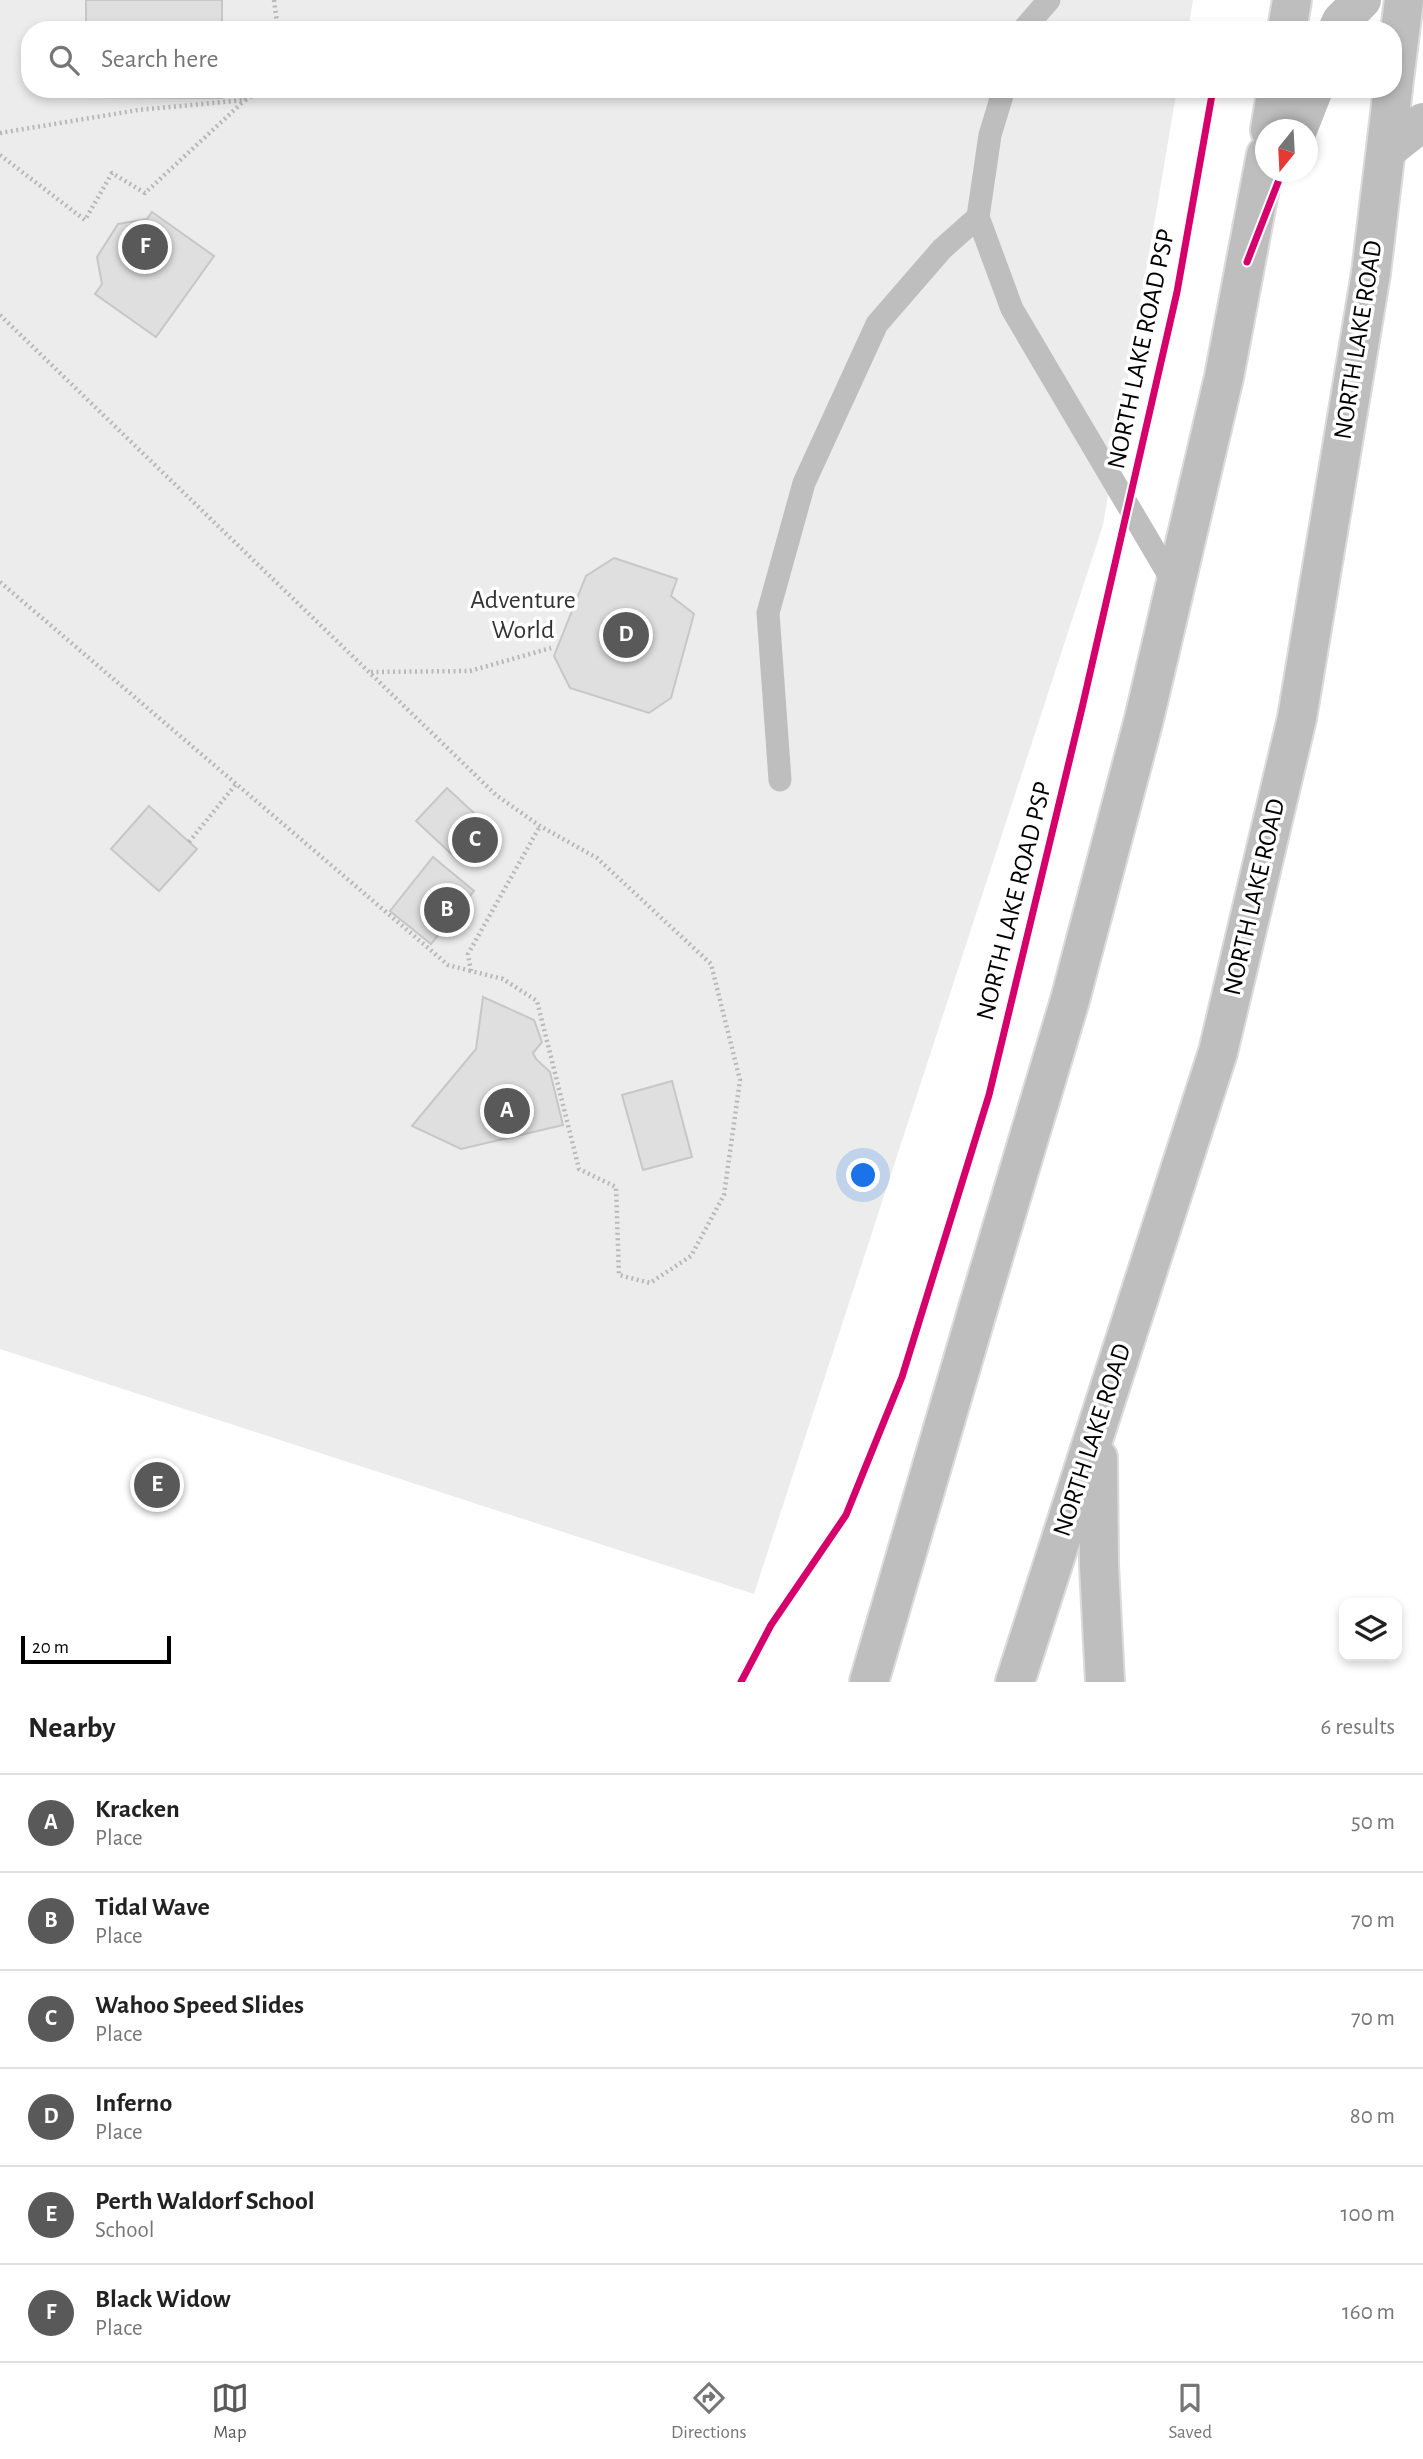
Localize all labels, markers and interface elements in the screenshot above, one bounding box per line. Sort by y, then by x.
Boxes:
search box [21,21,1402,98]
icon: search [45,41,83,79]
text: Search here [101,46,219,72]
north arrow [1255,119,1318,182]
pin: F [122,221,168,273]
street label: NORTH LAKE ROAD PSP [1103,227,1179,471]
street label: NORTH LAKE ROAD [1329,239,1387,441]
park label: Adventure World [470,587,576,643]
pin: D [603,609,649,661]
street label: NORTH LAKE ROAD PSP [972,779,1056,1023]
street label: NORTH LAKE ROAD [1219,796,1289,998]
pin: C [452,814,498,866]
pin: B [424,884,470,936]
pin: A [484,1085,530,1137]
your location [846,1158,880,1192]
street label: NORTH LAKE ROAD [1049,1340,1135,1540]
pin: E [134,1459,180,1511]
map controls [1339,1598,1402,1661]
button: layers [1339,1598,1402,1661]
scale bar [21,1633,172,1665]
text: 20 m [32,1638,69,1657]
text: Nearby [28,1713,116,1743]
text: 6 results [1321,1716,1395,1739]
text: Kracken [95,1796,180,1822]
text: A [44,1811,58,1834]
text: 50 m [1351,1811,1395,1834]
text: Place [95,1827,143,1850]
text: Tidal Wave [95,1894,210,1920]
text: B [44,1909,58,1932]
text: 70 m [1351,1909,1395,1932]
text: Place [95,1925,143,1948]
text: Wahoo Speed Slides [95,1992,304,2018]
text: C [45,2007,57,2030]
text: 70 m [1351,2007,1395,2030]
text: Place [95,2023,143,2046]
text: Inferno [95,2090,172,2116]
text: D [43,2105,59,2128]
text: 80 m [1350,2105,1395,2128]
text: Place [95,2121,143,2144]
text: Perth Waldorf School [95,2188,315,2214]
text: E [45,2203,57,2226]
text: 100 m [1341,2203,1395,2226]
text: School [95,2219,154,2242]
text: Black Widow [95,2286,231,2312]
text: F [46,2301,56,2324]
text: 160 m [1342,2301,1395,2324]
text: Place [95,2317,143,2340]
tab: Map [211,2379,249,2444]
tab: Directions [671,2379,747,2444]
tab: Saved [1169,2379,1212,2444]

